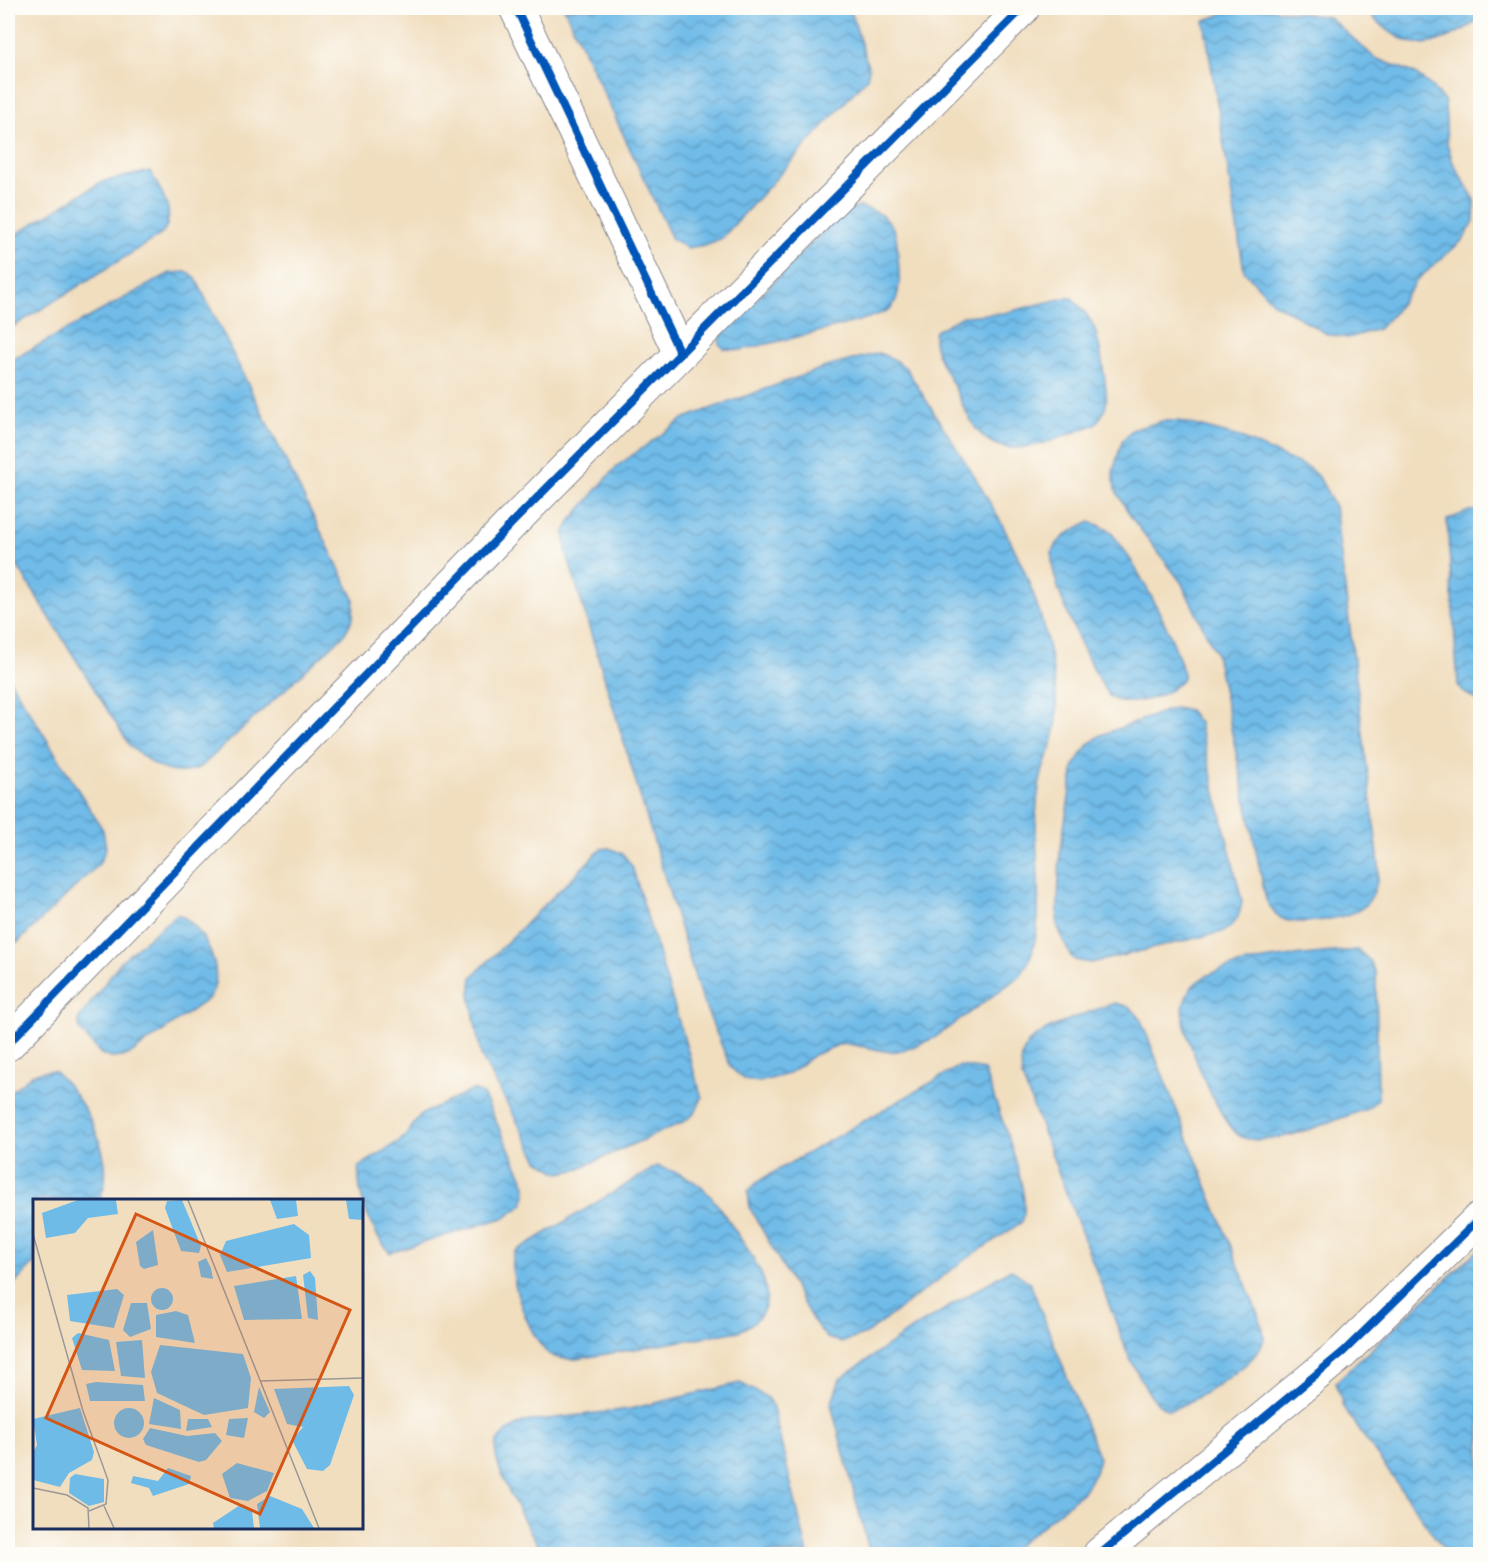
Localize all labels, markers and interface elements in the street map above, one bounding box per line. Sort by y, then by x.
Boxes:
inset map [33,1199,363,1529]

